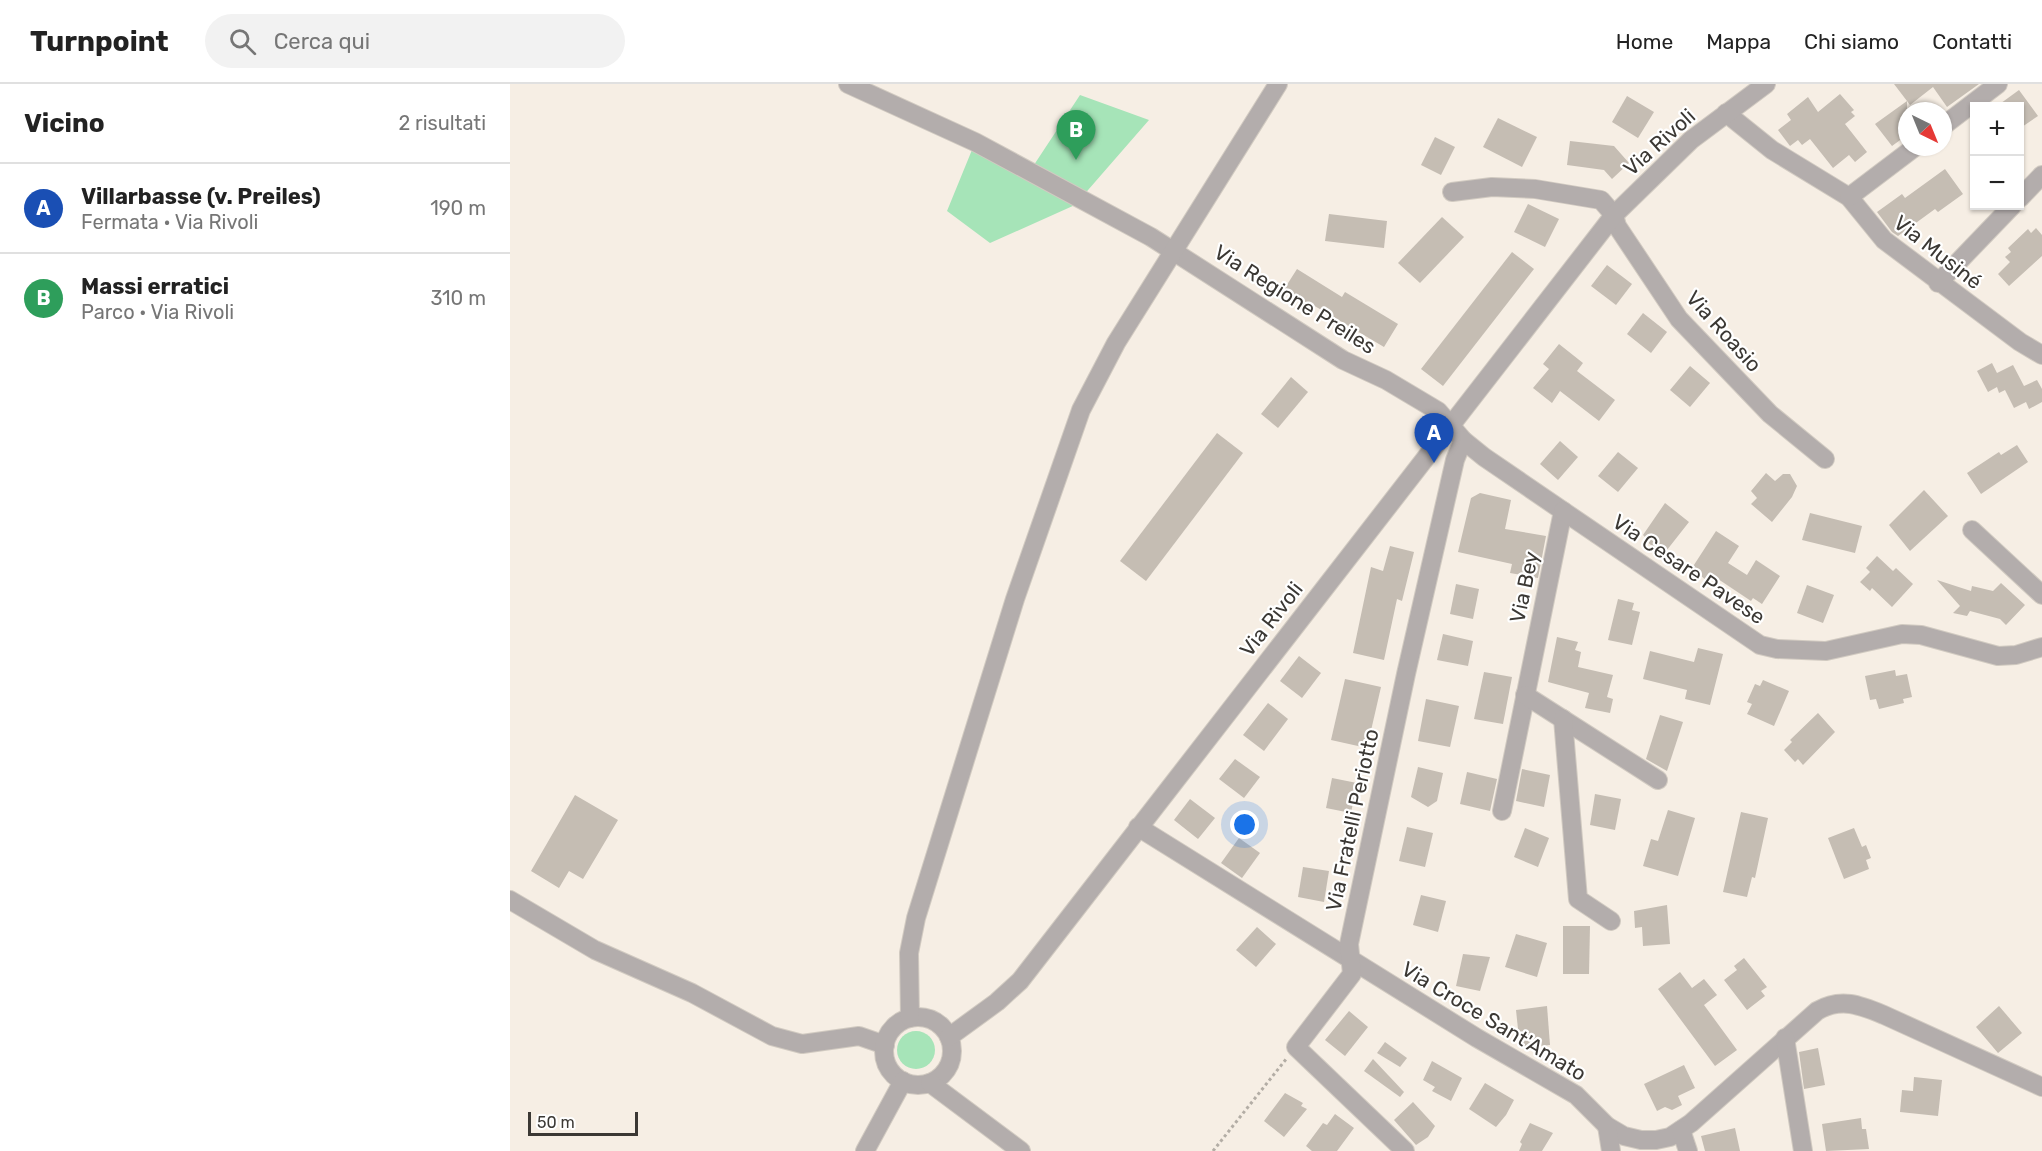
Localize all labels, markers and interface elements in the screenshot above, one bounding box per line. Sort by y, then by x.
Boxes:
search box [205,14,625,68]
text: Turnpoint [30,25,169,58]
icon: search [226,25,259,58]
text: Cerca qui [274,28,370,55]
text: Home [1616,29,1673,54]
text: Mappa [1706,29,1771,54]
text: Chi siamo [1804,29,1899,54]
text: Contatti [1932,29,2012,54]
north arrow [1898,102,1952,156]
map controls [1970,102,2024,210]
button: + [1970,102,2024,156]
street label: Via Rivoli [1618,103,1700,181]
text: Vicino [24,108,105,139]
pin: B [1056,110,1096,160]
text: 2 risultati [398,111,486,135]
button: − [1970,156,2024,210]
text: Villarbasse (v. Preiles) [81,183,321,210]
text: A [36,196,51,220]
text: 190 m [430,196,486,220]
text: Fermata · Via Rivoli [81,210,258,234]
street label: Via Musiné [1889,210,1987,294]
street label: Via Regione Preiles [1210,239,1380,359]
text: Massi erratici [81,273,229,300]
street label: Via Roasio [1681,285,1767,377]
text: B [36,286,51,310]
text: 310 m [430,286,486,310]
text: Parco · Via Rivoli [81,300,234,324]
pin: A [1414,414,1454,463]
street label: Via Cesare Pavese [1608,509,1770,629]
street label: Via Bey [1504,549,1544,625]
street label: Via Rivoli [1234,577,1308,661]
street label: Via Fratelli Periotto [1320,727,1384,913]
your location [1230,810,1259,839]
street label: Via Croce Sant'Amato [1397,956,1591,1086]
scale bar [528,1109,638,1136]
text: 50 m [537,1113,575,1132]

